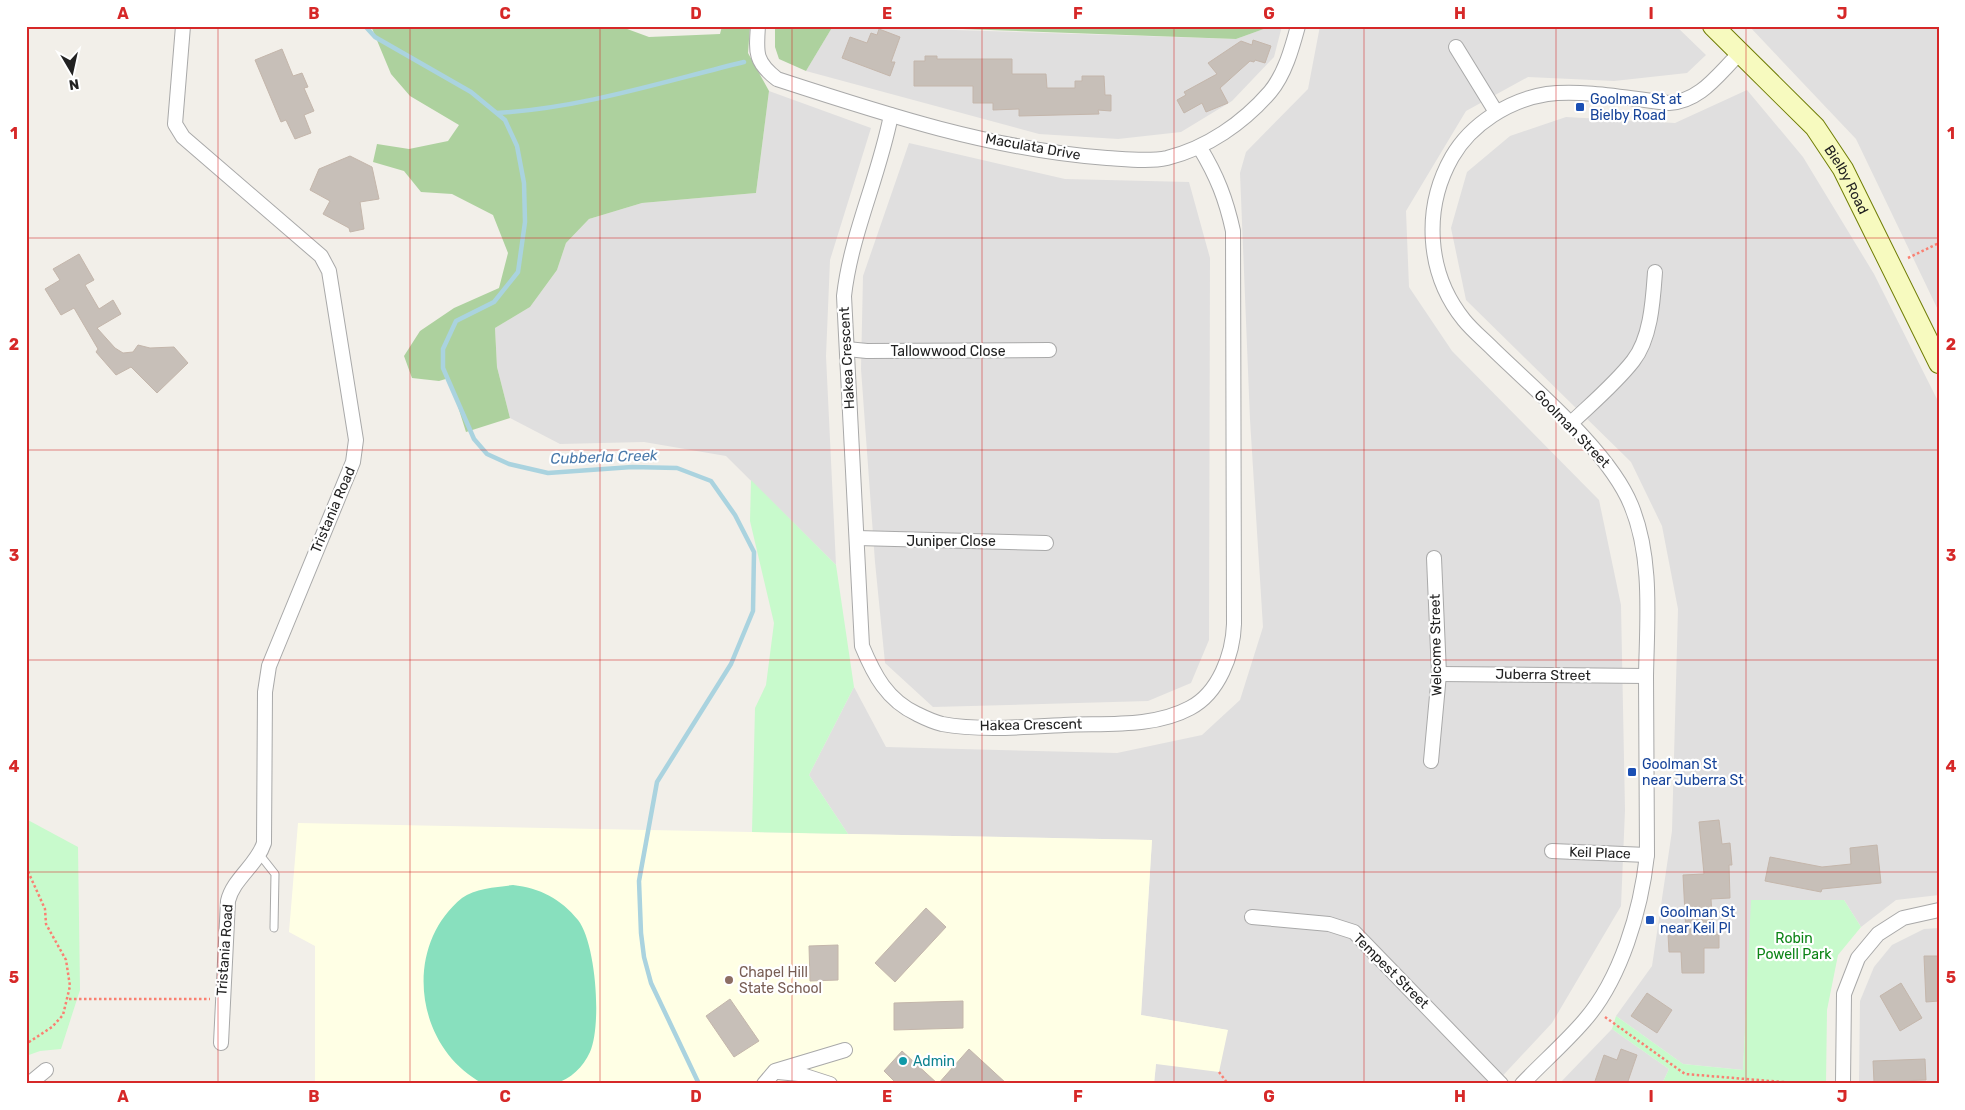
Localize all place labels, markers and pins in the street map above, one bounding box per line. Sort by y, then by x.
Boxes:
place label: Goolman St at Bielby Road [1590,91,1682,124]
marker: Goolman St at Bielby Road [1574,101,1586,113]
place label: Goolman St near Juberra St [1642,756,1744,789]
marker: Goolman St near Juberra St [1626,766,1638,778]
place label: Goolman St near Keil Pl [1660,904,1736,937]
marker: Goolman St near Keil Pl [1644,914,1656,926]
place label: Chapel Hill State School [739,964,822,997]
marker: Chapel Hill State School [723,974,735,986]
place label: Admin [913,1053,955,1070]
marker: Admin [897,1055,909,1067]

